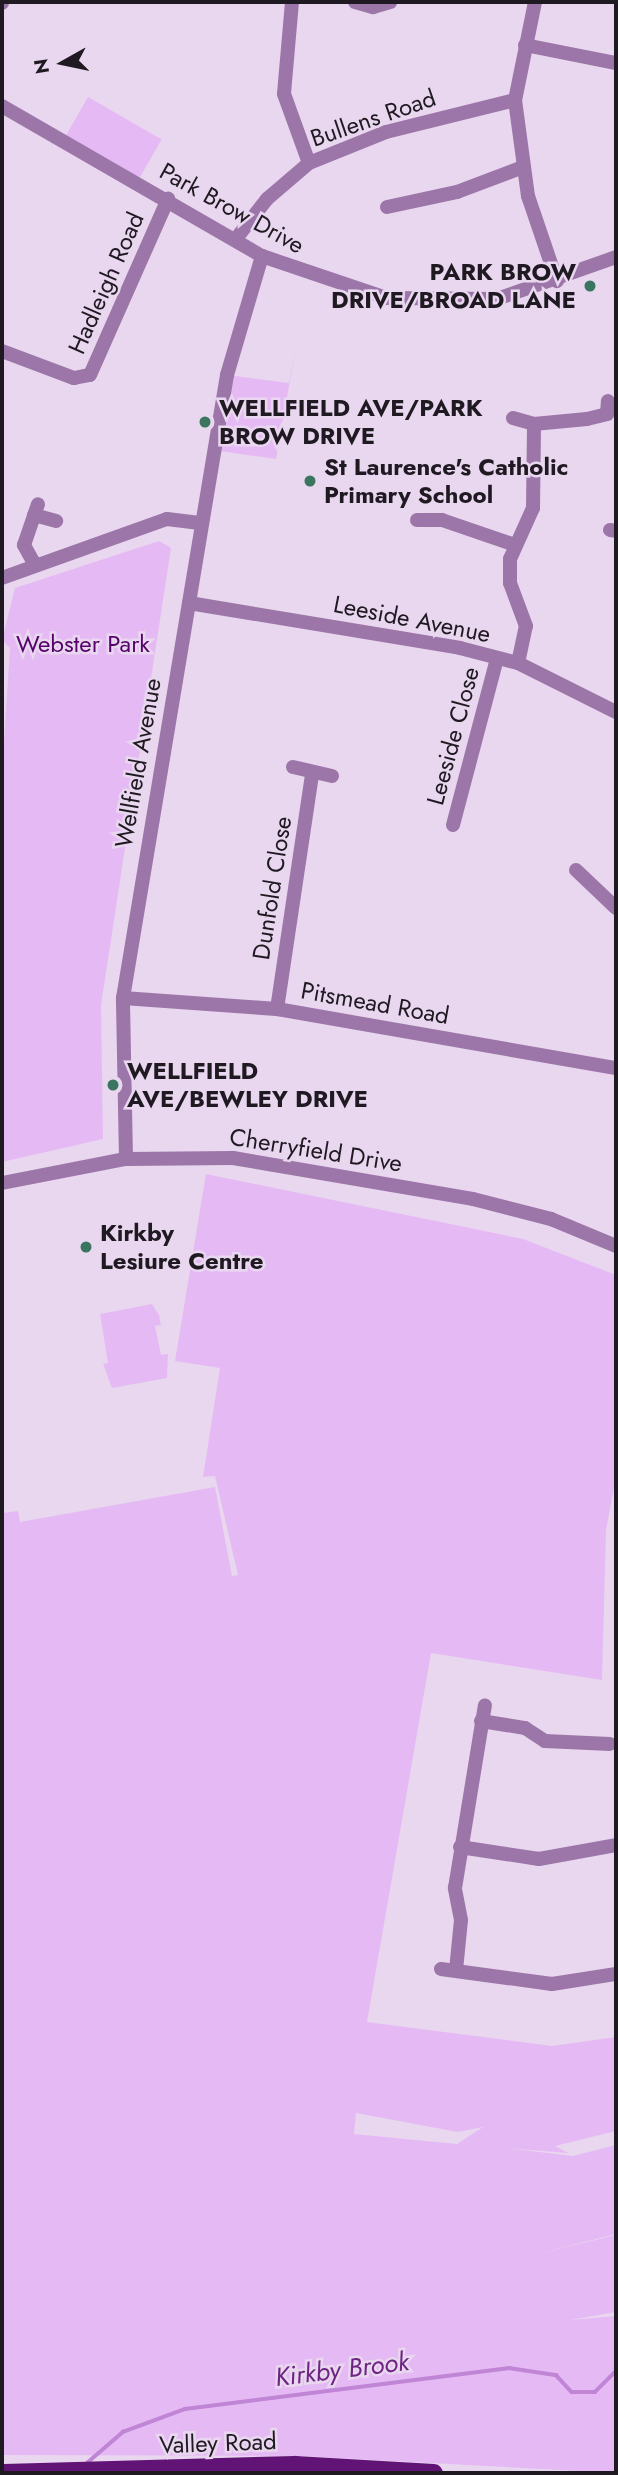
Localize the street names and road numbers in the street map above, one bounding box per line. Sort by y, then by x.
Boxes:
street label: Bullens Road [307,83,439,153]
street label: Park Brow Drive [155,156,309,260]
street label: Hadleigh Road [62,208,150,358]
street label: Leeside Avenue [331,590,493,648]
street label: Leeside Close [421,664,485,808]
street label: Wellfield Avenue [109,676,167,850]
street label: Dunfold Close [246,814,298,962]
street label: Pitsmead Road [299,976,451,1030]
street label: Cherryfield Drive [228,1122,404,1178]
street label: Valley Road [159,2427,277,2459]

